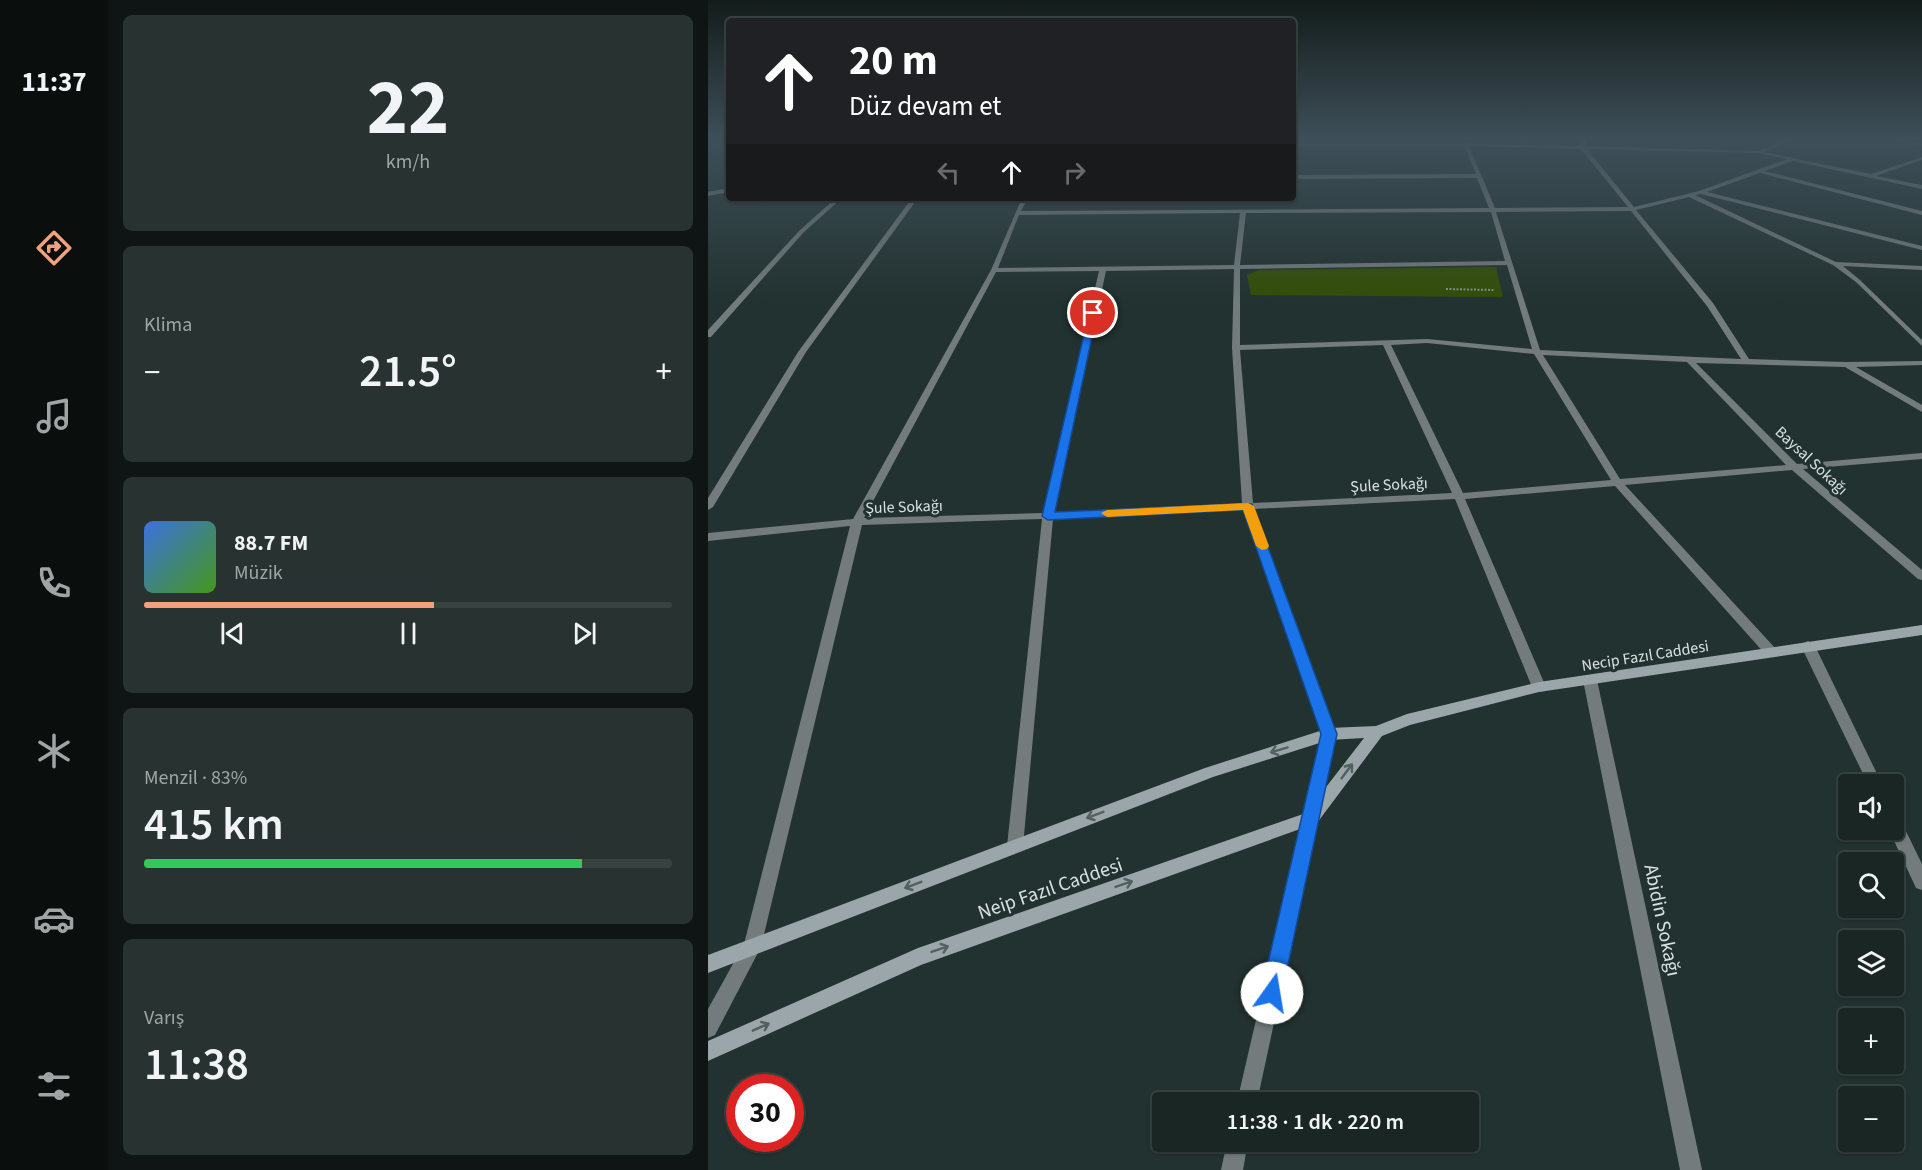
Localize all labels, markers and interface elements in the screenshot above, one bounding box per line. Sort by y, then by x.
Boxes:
text: 20 m [849,31,938,91]
icon: ahead [750,42,828,120]
text: 22 [367,53,449,164]
text: 11:37 [21,63,87,102]
text: Düz devam et [849,87,1001,126]
text: km/h [386,148,430,176]
icon: left [932,156,965,189]
icon: ahead [995,156,1028,189]
icon: right [1058,156,1091,189]
icon: directions [33,227,75,269]
pin [1067,287,1118,338]
icon: arrive [1076,296,1109,329]
text: Klima [144,311,192,339]
text: 21.5° [359,340,457,404]
text: − [144,349,160,396]
text: + [656,349,672,396]
icon: music [33,395,75,437]
street label: Baysal Sokağı [1770,421,1852,500]
street label: Şule Sokağı [1350,472,1428,498]
street label: Şule Sokağı [865,495,943,519]
text: 88.7 FM [234,527,308,559]
text: Müzik [234,559,283,587]
icon: phone [33,562,75,604]
icon: previous [216,617,249,650]
icon: pause [392,617,425,650]
icon: next [568,617,601,650]
street label: Necip Fazıl Caddesi [1580,635,1710,677]
icon: climate [33,730,75,772]
one-way arrow [1270,745,1289,756]
text: Menzil · 83% [144,764,247,792]
one-way arrow [1341,764,1353,780]
map controls [1838,774,1904,1152]
button: sound [1838,774,1904,840]
text: 415 km [144,793,284,857]
one-way arrow [1086,811,1105,822]
street label: Neip Fazıl Caddesi [974,851,1127,927]
button: search [1838,852,1904,918]
street label: Abidin Sokağı [1636,861,1688,979]
one-way arrow [1114,878,1133,889]
one-way arrow [904,880,923,891]
icon: car [33,898,75,940]
button: layers [1838,930,1904,996]
one-way arrow [930,942,949,953]
position arrow [1240,961,1304,1025]
text: Varış [144,1004,184,1032]
button: + [1838,1008,1904,1074]
one-way arrow [752,1021,770,1032]
text: 11:38 [144,1033,249,1097]
icon: filters [33,1065,75,1107]
speed limit sign: 30 [726,1074,804,1152]
button: − [1838,1086,1904,1152]
text: 11:38 · 1 dk · 220 m [1227,1106,1404,1138]

